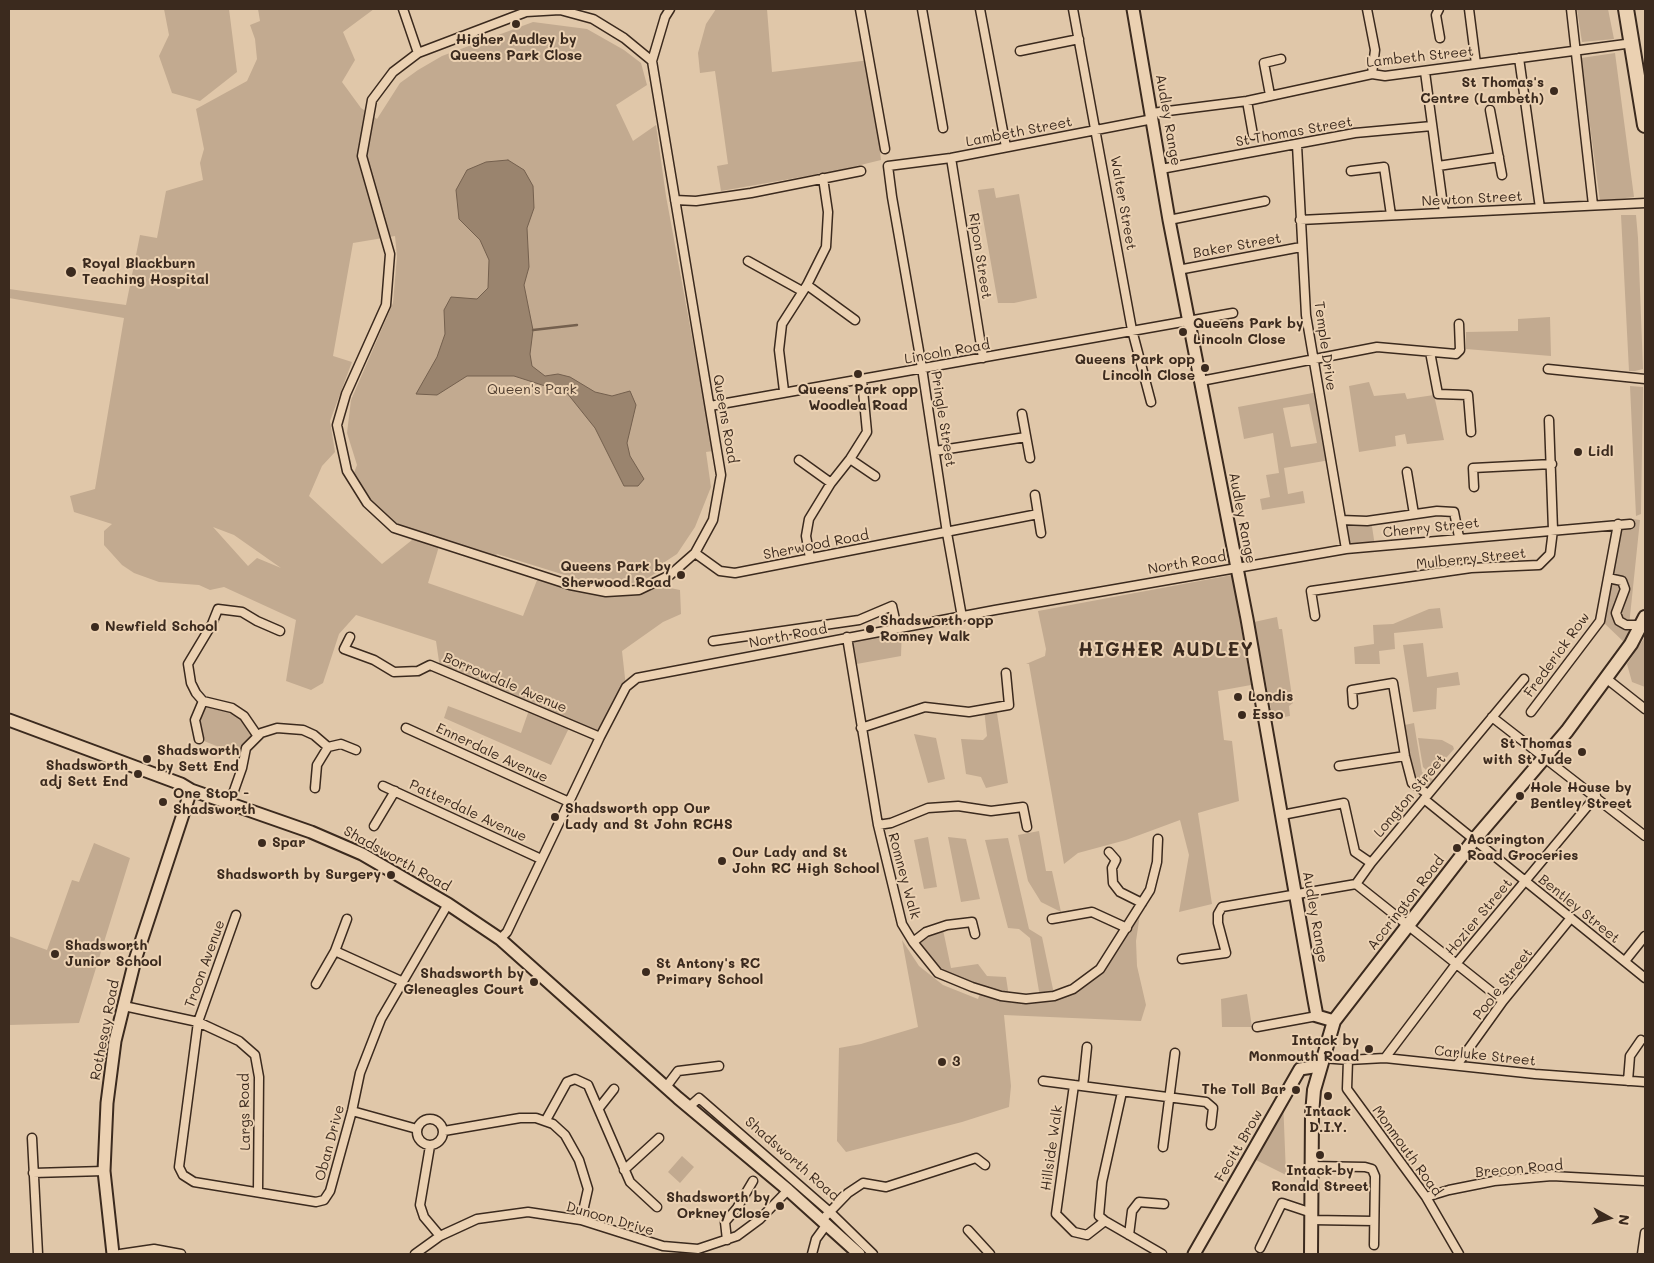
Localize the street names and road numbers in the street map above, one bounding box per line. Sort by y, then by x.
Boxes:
street label: Lambeth Street [1365,43,1475,71]
street label: Audley Range [1152,73,1184,167]
street label: Lambeth Street [964,113,1074,151]
street label: St Thomas Street [1234,113,1354,151]
street label: Walter Street [1106,155,1140,251]
street label: Newton Street [1421,188,1523,210]
street label: Ripon Street [965,212,995,300]
street label: Baker Street [1191,230,1283,262]
street label: Temple Drive [1310,300,1340,392]
street label: Lincoln Road [903,336,991,368]
street label: Pringle Street [927,370,959,468]
street label: Queens Road [709,373,741,465]
street label: Audley Range [1225,471,1259,565]
street label: Cherry Street [1382,515,1480,541]
street label: Sherwood Road [762,527,870,563]
street label: Mulberry Street [1415,545,1527,573]
street label: North Road [1147,548,1227,578]
street label: Frederick Row [1521,609,1593,701]
street label: North Road [748,620,828,652]
street label: Borrowdale Avenue [441,649,569,717]
street label: Ennerdale Avenue [433,720,551,786]
street label: Longton Street [1371,751,1449,841]
street label: Patterdale Avenue [406,776,530,846]
street label: Shadsworth Road [341,823,453,895]
street label: Romney Walk [884,831,924,921]
street label: Accrington Road [1364,853,1448,953]
street label: Audley Range [1299,870,1331,964]
street label: Bentley Street [1535,871,1623,947]
street label: Hozier Street [1442,875,1516,959]
street label: Troon Avenue [181,918,229,1010]
street label: Poole Street [1470,945,1536,1023]
street label: Rothesay Road [87,978,123,1082]
street label: Carluke Street [1433,1042,1537,1070]
street label: Largs Road [236,1073,254,1151]
street label: Monmouth Road [1369,1102,1445,1200]
street label: Oban Drive [312,1103,348,1183]
street label: Hillside Walk [1038,1104,1066,1192]
street label: Fecitt Brow [1212,1107,1266,1185]
street label: Shadsworth Road [741,1113,843,1205]
street label: Brecon Road [1474,1157,1564,1181]
street label: Dunoon Drive [564,1198,656,1240]

